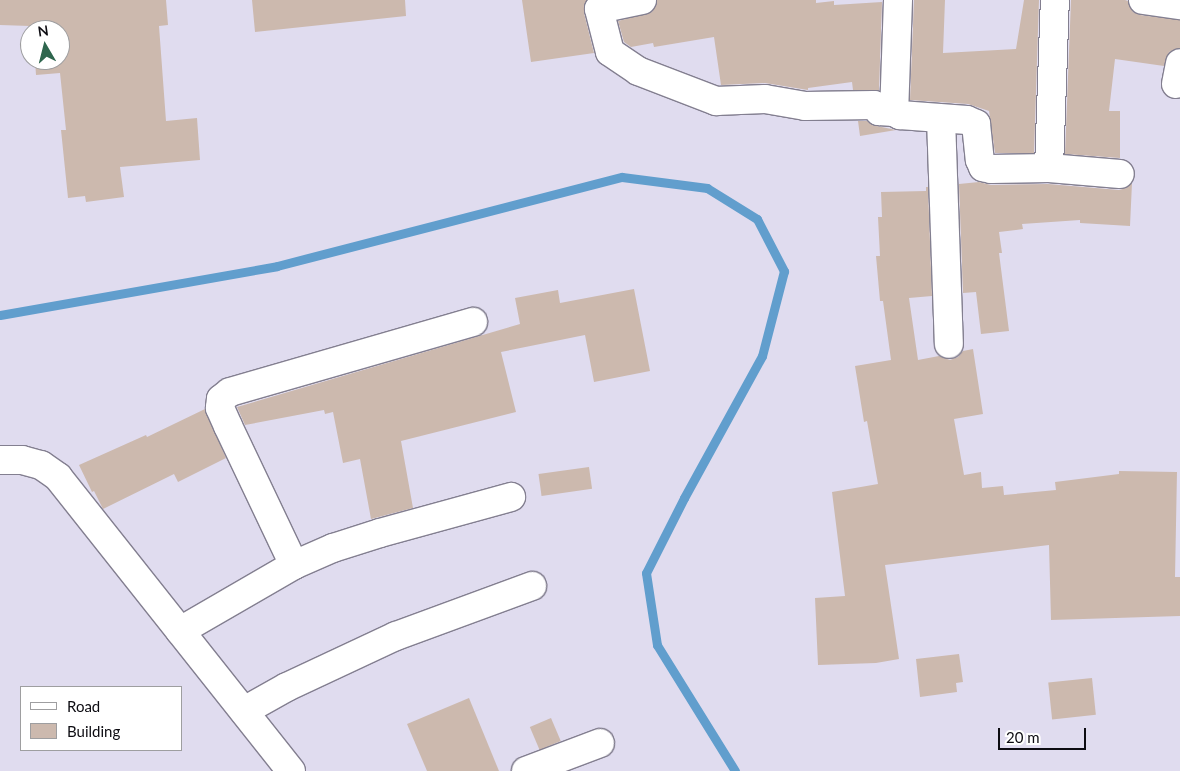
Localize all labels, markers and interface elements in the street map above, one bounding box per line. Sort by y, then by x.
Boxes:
north arrow [20,20,70,70]
text: N [36,21,50,40]
legend [20,686,182,751]
text: Road [67,697,100,715]
scale bar [1000,718,1088,750]
text: Building [67,722,120,740]
text: 20 m [1006,728,1040,746]

